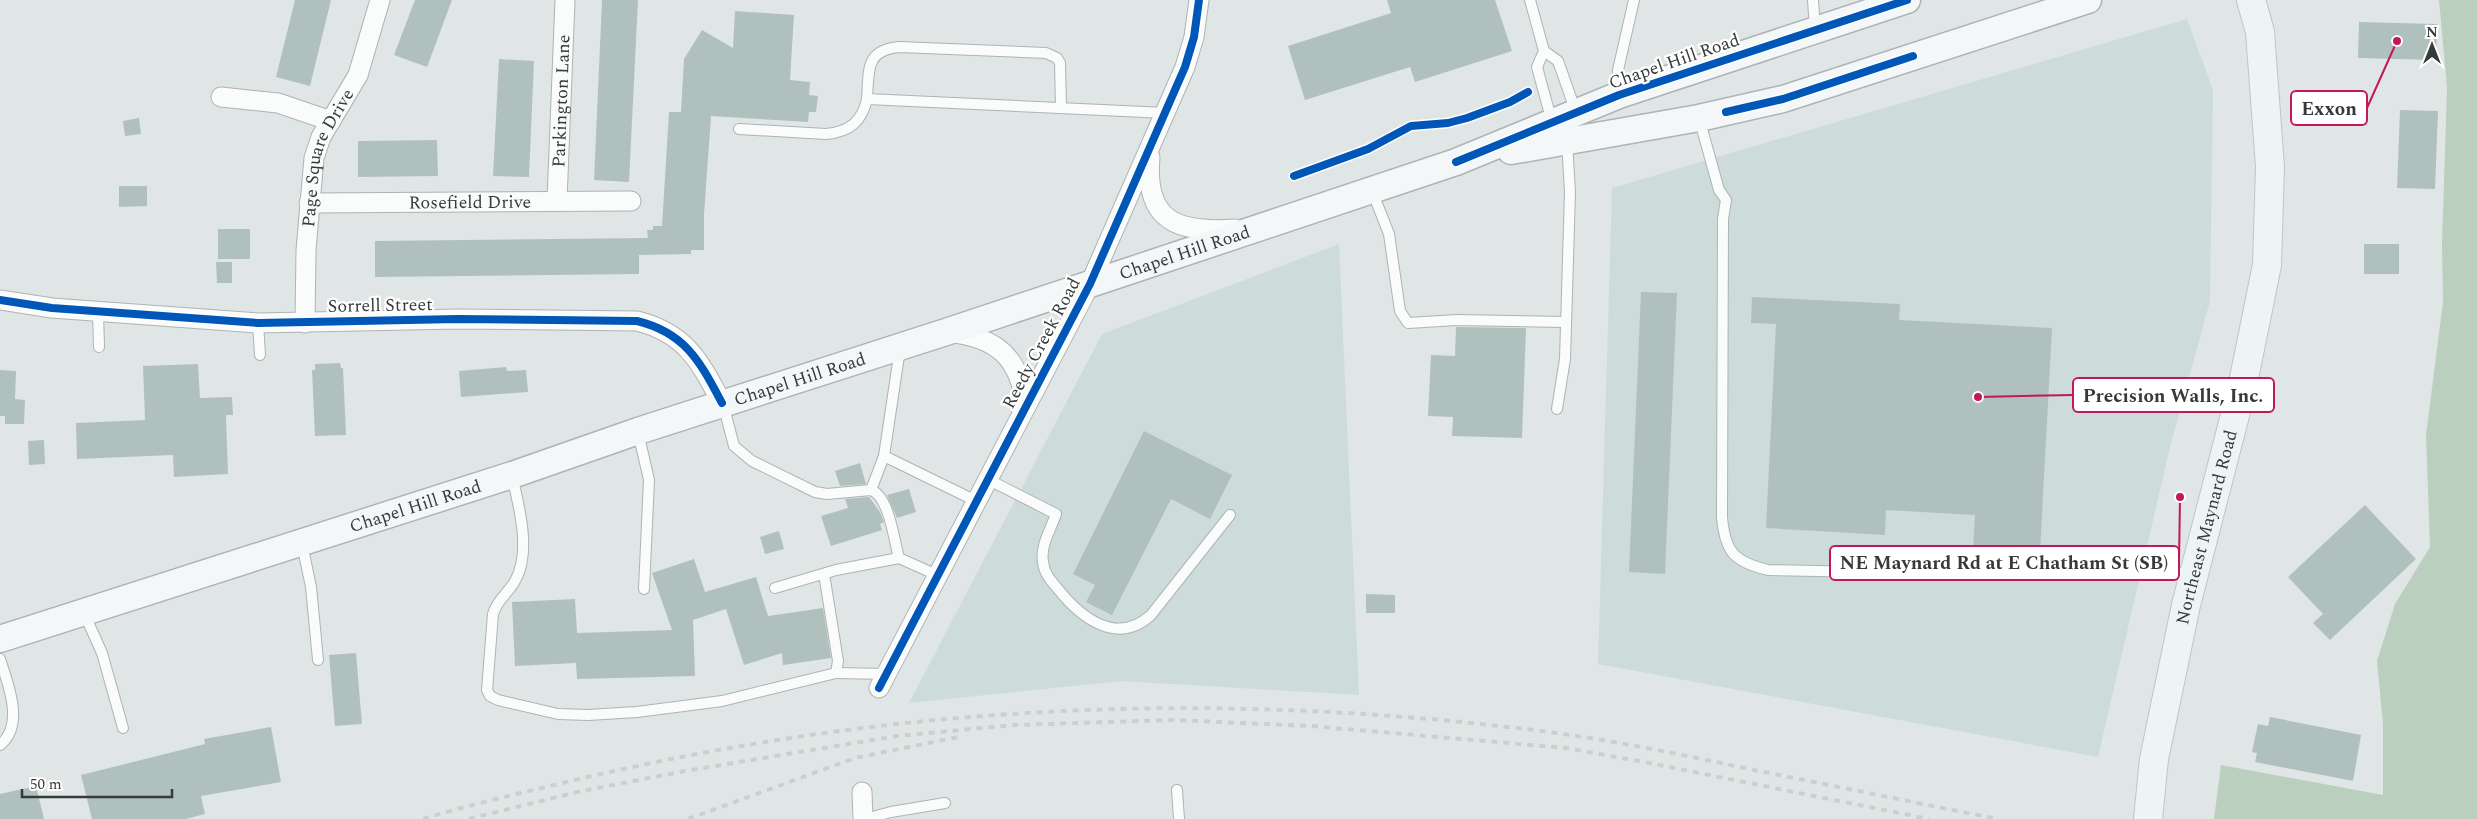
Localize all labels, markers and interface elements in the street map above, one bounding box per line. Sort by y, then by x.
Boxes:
north arrow [2407,20,2457,70]
text: N [2426,22,2438,43]
street label: Chapel Hill Road [1605,26,1743,97]
street label: Parkington Lane [545,34,578,168]
street label: Page Square Drive [295,83,361,228]
callout: Exxon [2291,91,2367,125]
text: Exxon [2301,95,2357,124]
street label: Rosefield Drive [409,189,531,216]
street label: Chapel Hill Road [1115,219,1254,287]
street label: Reedy Creek Road [995,273,1087,414]
street label: Sorrell Street [327,291,433,320]
street label: Chapel Hill Road [731,346,869,413]
callout: Precision Walls, Inc. [2073,378,2274,412]
text: Precision Walls, Inc. [2083,382,2263,411]
street label: Northeast Maynard Road [2169,427,2245,627]
street label: Chapel Hill Road [346,473,485,540]
callout: NE Maynard Rd at E Chatham St (SB) [1830,546,2179,580]
text: NE Maynard Rd at E Chatham St (SB) [1840,549,2168,578]
scale bar [22,766,172,798]
text: 50 m [30,773,62,796]

